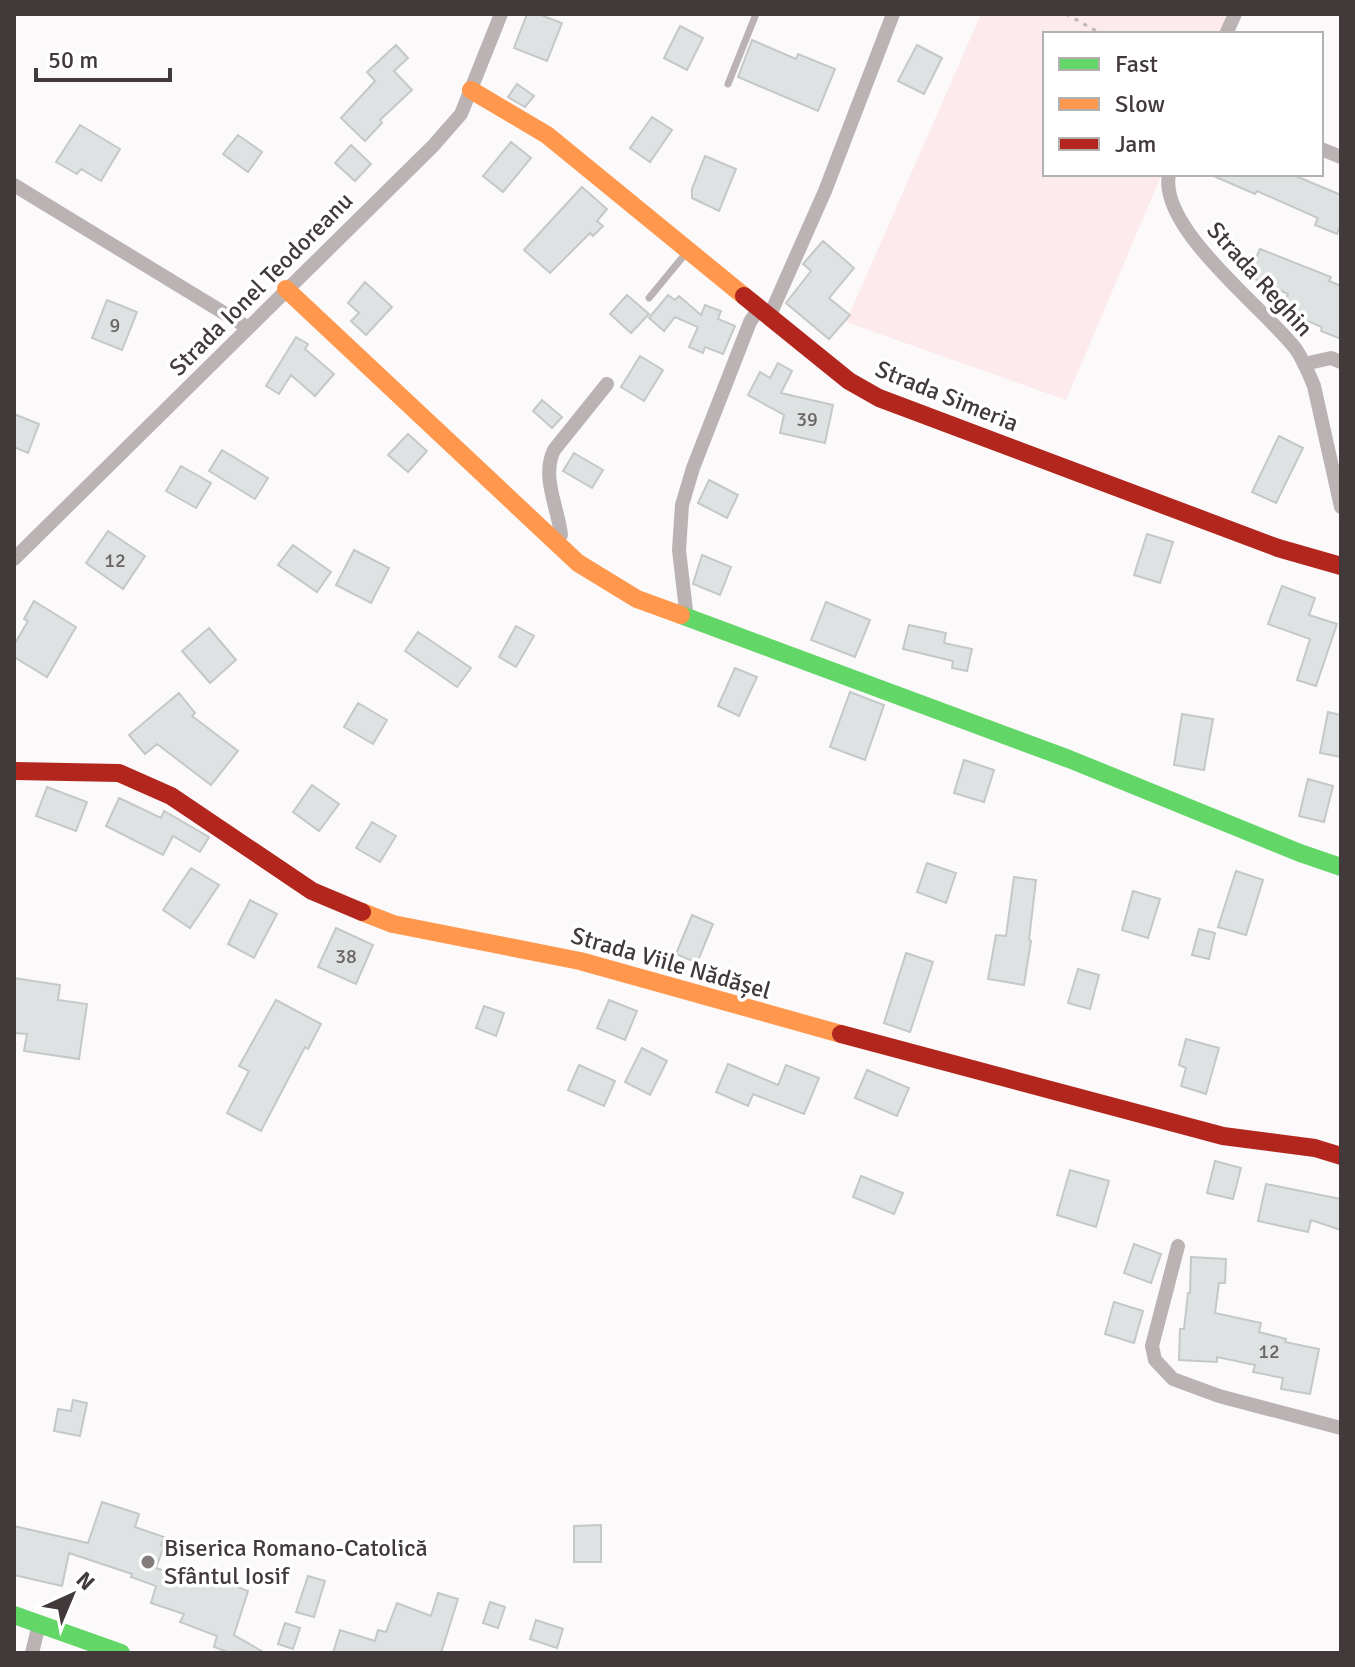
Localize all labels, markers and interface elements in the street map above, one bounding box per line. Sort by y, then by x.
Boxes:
scale bar [36,32,170,82]
legend [1043,32,1323,176]
text: 50 m [48,45,98,75]
text: Fast [1115,49,1158,79]
text: Slow [1115,89,1165,119]
text: Jam [1115,129,1156,159]
street label: Strada Ionel Teodoreanu [163,186,359,382]
street label: Strada Reghin [1201,215,1319,343]
house number: 9 [110,313,120,338]
street label: Strada Simeria [871,354,1023,438]
house number: 39 [796,407,818,432]
house number: 12 [104,548,126,573]
street label: Strada Viile Nădășel [568,920,774,1006]
house number: 38 [335,944,357,969]
house number: 12 [1258,1339,1280,1364]
place label: Biserica Romano-Catolică Sfântul Iosif [164,1533,428,1591]
marker: Biserica Romano-Catolică Sfântul Iosif [139,1553,157,1571]
north arrow [32,1555,112,1635]
text: N [71,1566,100,1596]

